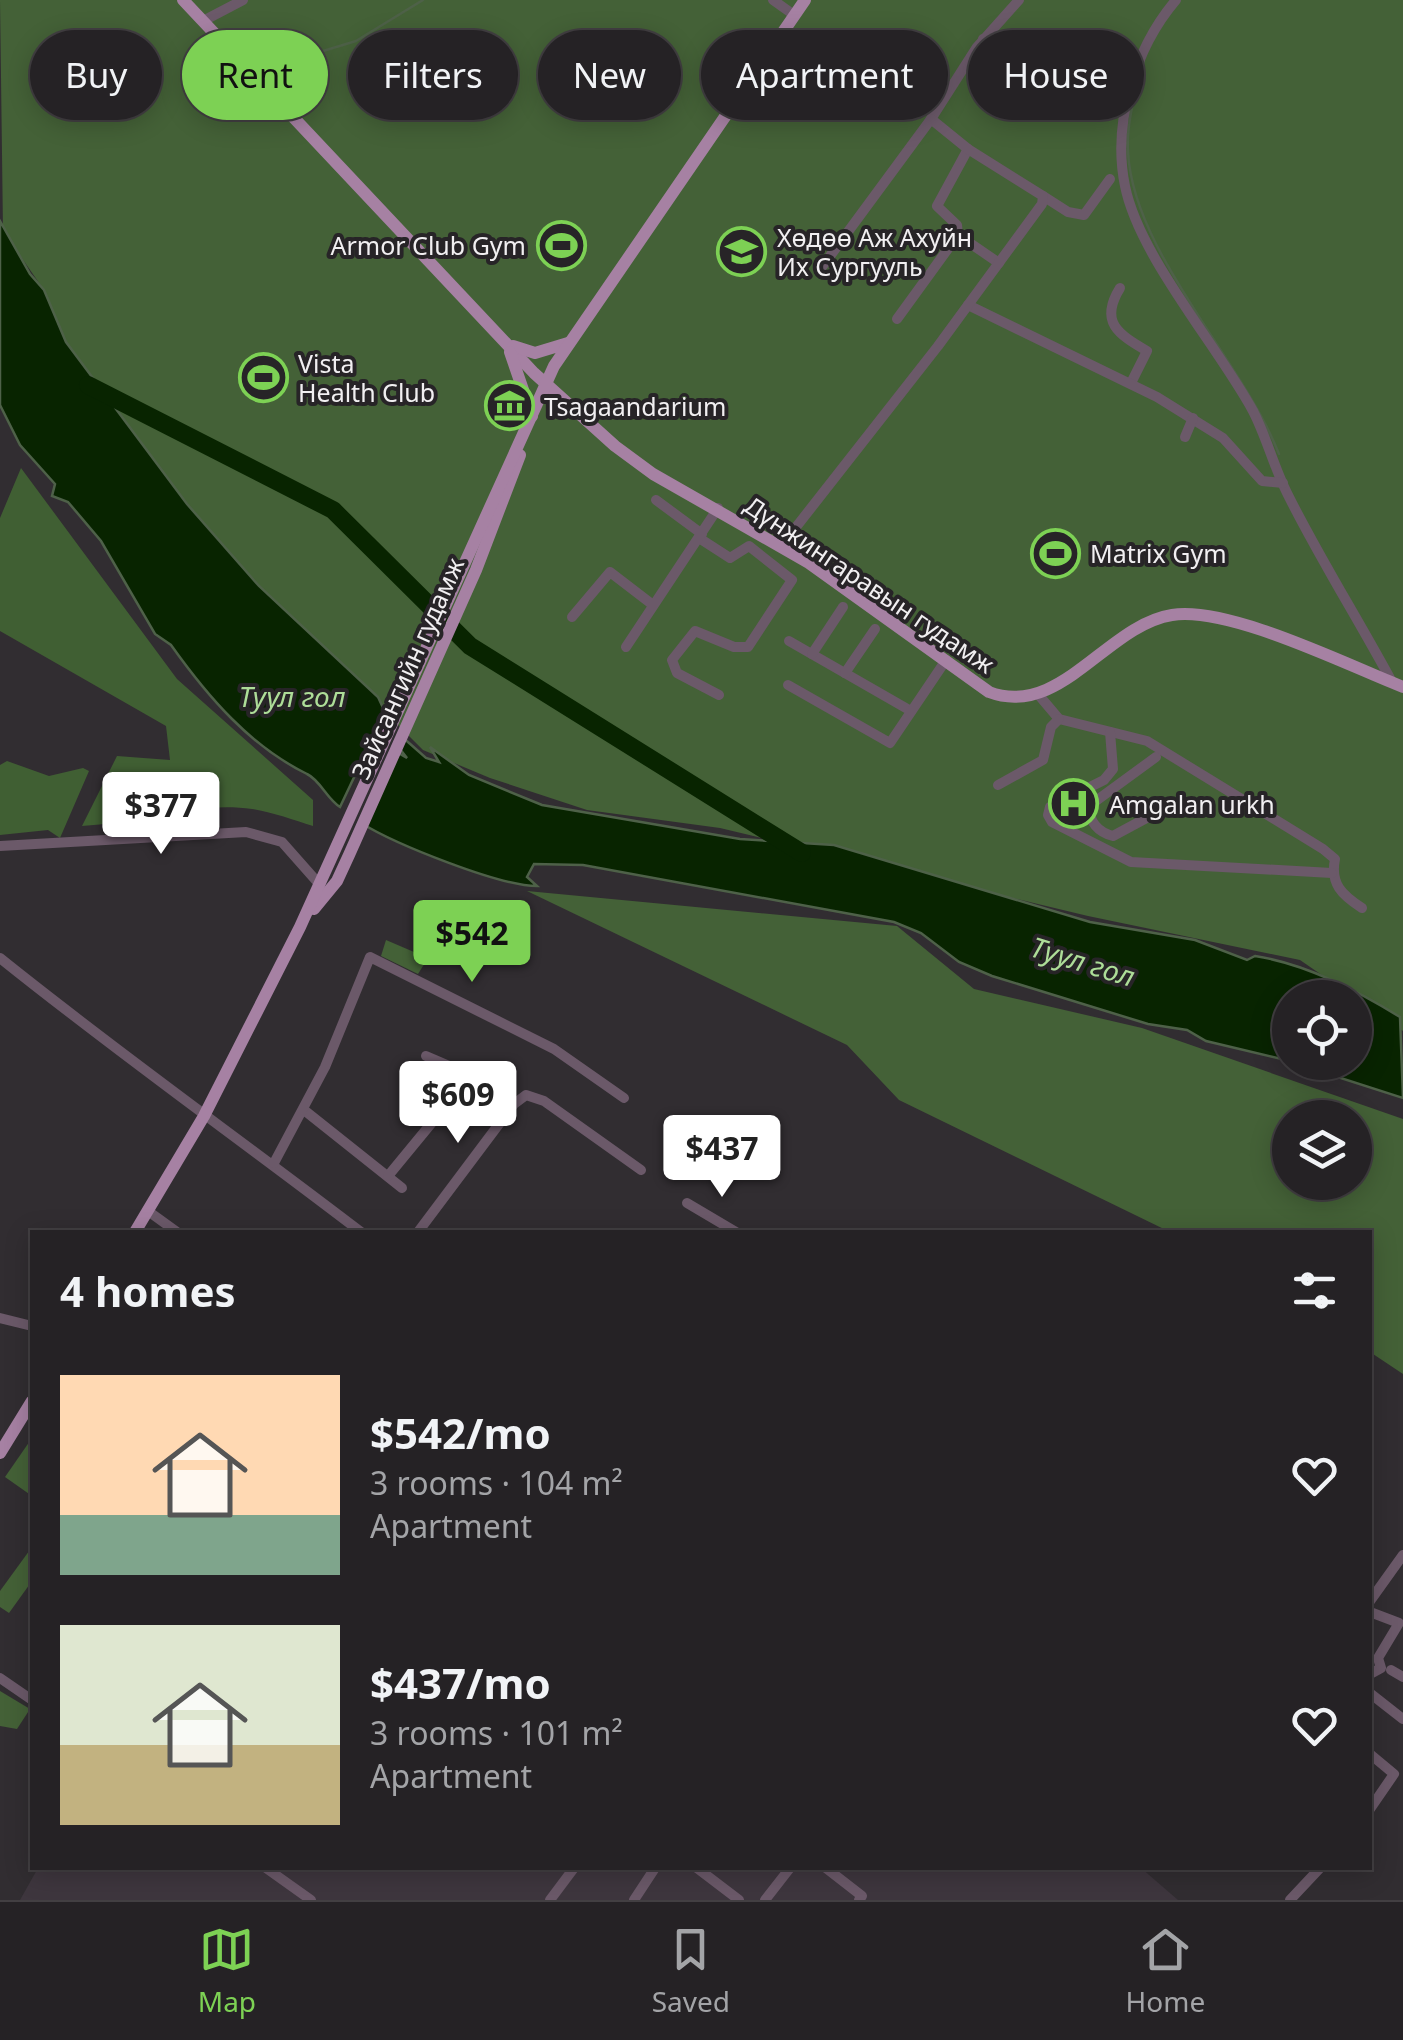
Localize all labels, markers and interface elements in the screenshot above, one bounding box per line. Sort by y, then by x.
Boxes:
chip: Buy [30,30,162,120]
chip: Rent [182,30,328,120]
chip: Filters [348,30,518,120]
chip: New [538,30,681,120]
chip: Apartment [701,30,948,120]
chip: House [968,30,1144,120]
sports icon: Armor Club Gym [535,219,587,271]
place label: Хөдөө Аж Ахуйн Их Сургууль [777,220,972,283]
school or university icon: Хөдөө Аж Ахуйн Их Сургууль [716,225,768,277]
place label: Armor Club Gym [330,228,526,262]
place label: Vista Health Club [298,346,435,409]
sports icon: Vista Health Club [237,351,289,403]
museum icon: Tsagaandarium [483,380,535,432]
place label: Tsagaandarium [544,389,726,423]
street label: Дүнжингаравын гудамж [738,488,1002,680]
sports icon: Matrix Gym [1029,527,1081,579]
place label: Matrix Gym [1090,536,1227,570]
street label: Зайсангийн гудамж [343,552,471,784]
water label: Туул гол [238,677,346,715]
pin: $377 [102,772,220,857]
hospital icon: Amgalan urkh [1048,778,1100,830]
text: $377 [124,783,198,826]
place label: Amgalan urkh [1109,787,1275,821]
pin: $542 [413,900,531,985]
text: $542 [435,911,509,954]
water label: Туул гол [1026,927,1140,995]
map controls [1272,980,1372,1200]
button: locate [1272,980,1372,1080]
pin: $609 [399,1061,517,1146]
text: $609 [421,1072,495,1115]
button: layers [1272,1100,1372,1200]
pin: $437 [663,1115,781,1200]
text: $437 [685,1126,759,1169]
text: 4 homes [60,1262,236,1319]
icon: filters [1287,1263,1342,1318]
text: $542/mo [370,1404,551,1461]
icon: home [140,1415,260,1535]
icon: heart [1287,1448,1342,1503]
text: 3 rooms · 104 m² [370,1461,623,1504]
text: Apartment [370,1504,532,1547]
text: $437/mo [370,1654,551,1711]
icon: home [140,1665,260,1785]
icon: heart [1287,1698,1342,1753]
text: 3 rooms · 101 m² [370,1711,623,1754]
text: Apartment [370,1754,532,1797]
tab: Map [198,1922,256,2020]
tab: Saved [652,1922,730,2020]
tab: Home [1126,1922,1205,2020]

